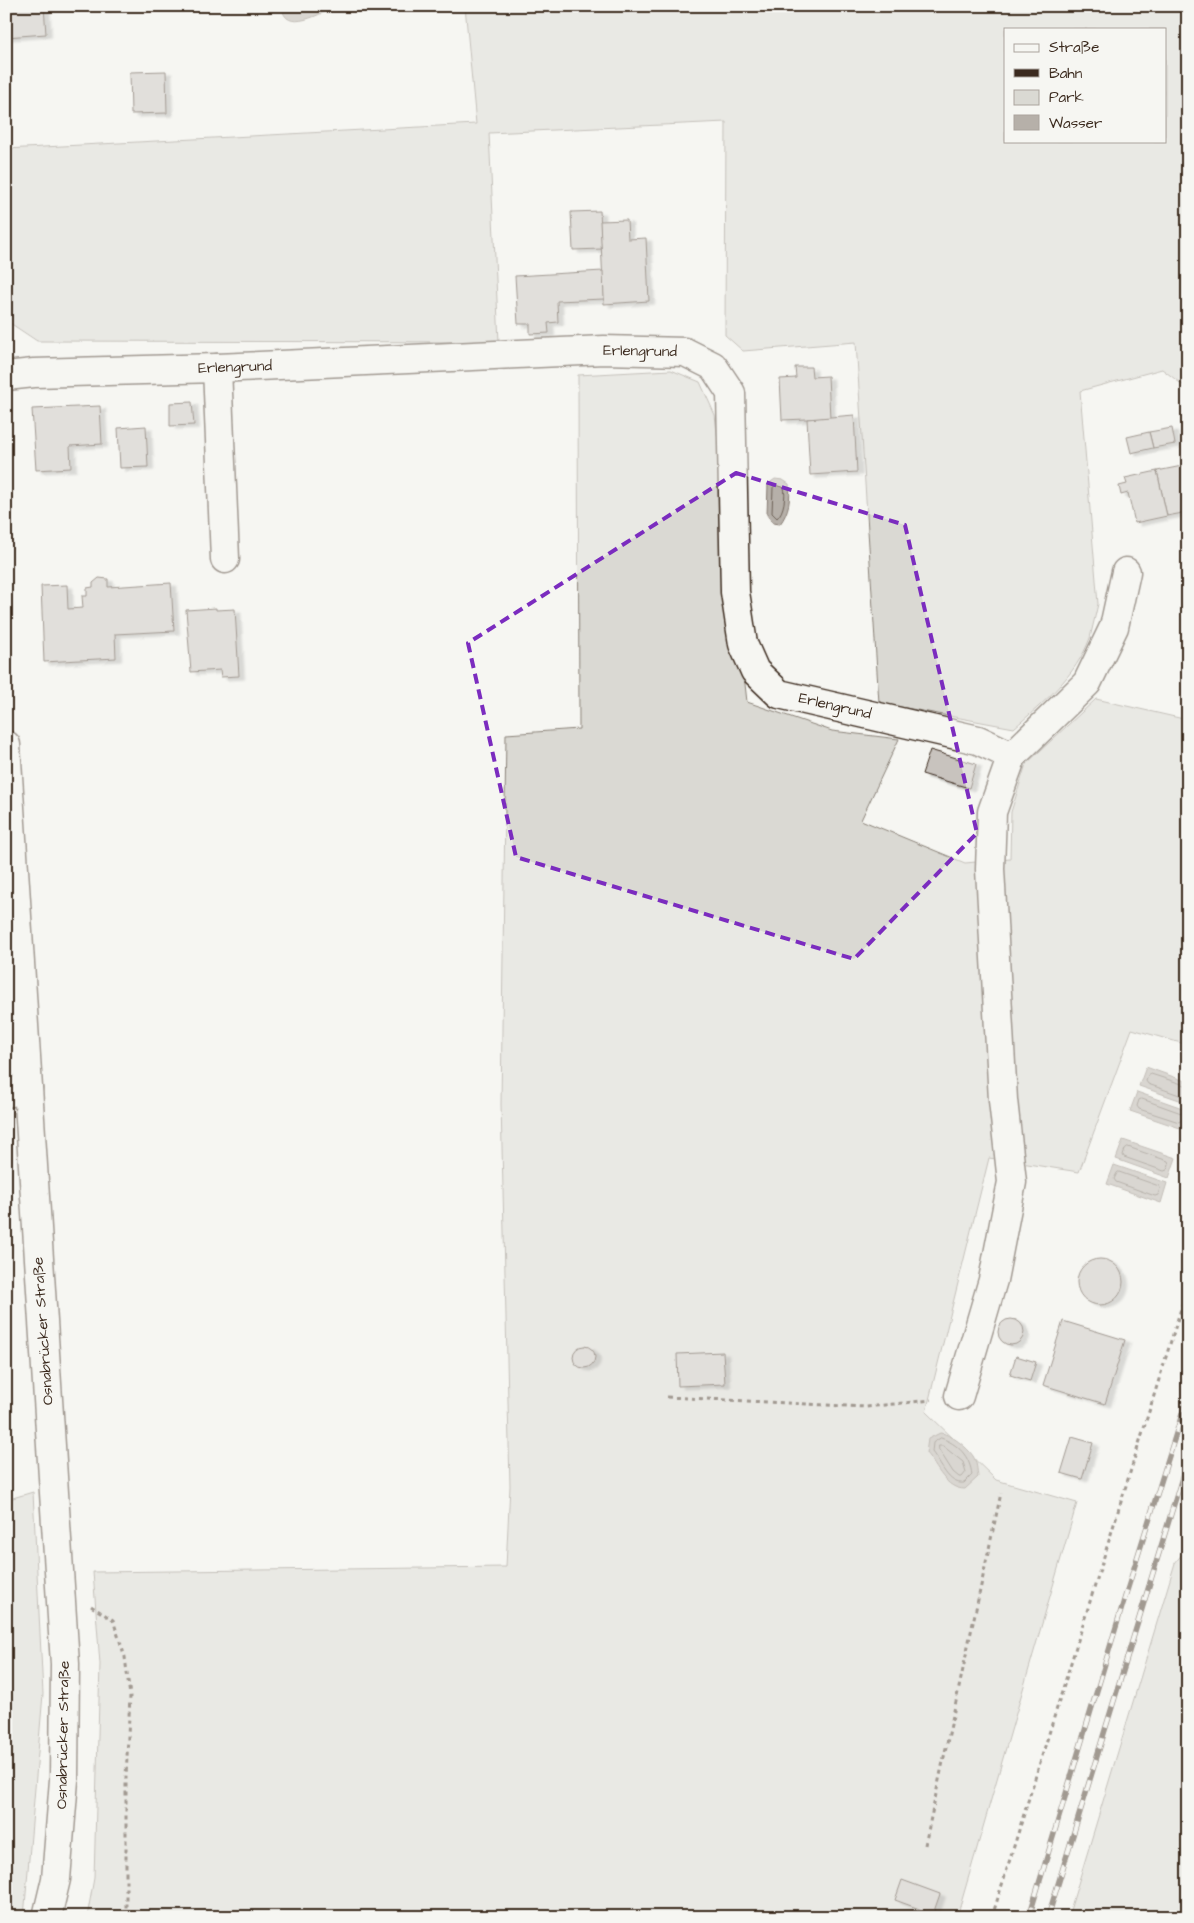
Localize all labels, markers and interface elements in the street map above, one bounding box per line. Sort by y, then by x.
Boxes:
legend [1004,28,1166,142]
text: Straße [1049,37,1099,58]
text: Bahn [1049,63,1083,84]
text: Park [1049,87,1084,108]
text: Wasser [1049,113,1102,134]
street label: Erlengrund [603,340,677,363]
street label: Erlengrund [198,355,273,380]
street label: Erlengrund [796,687,874,726]
street label: Osnabrücker Straße [27,1256,59,1406]
street label: Osnabrücker Straße [51,1661,75,1809]

